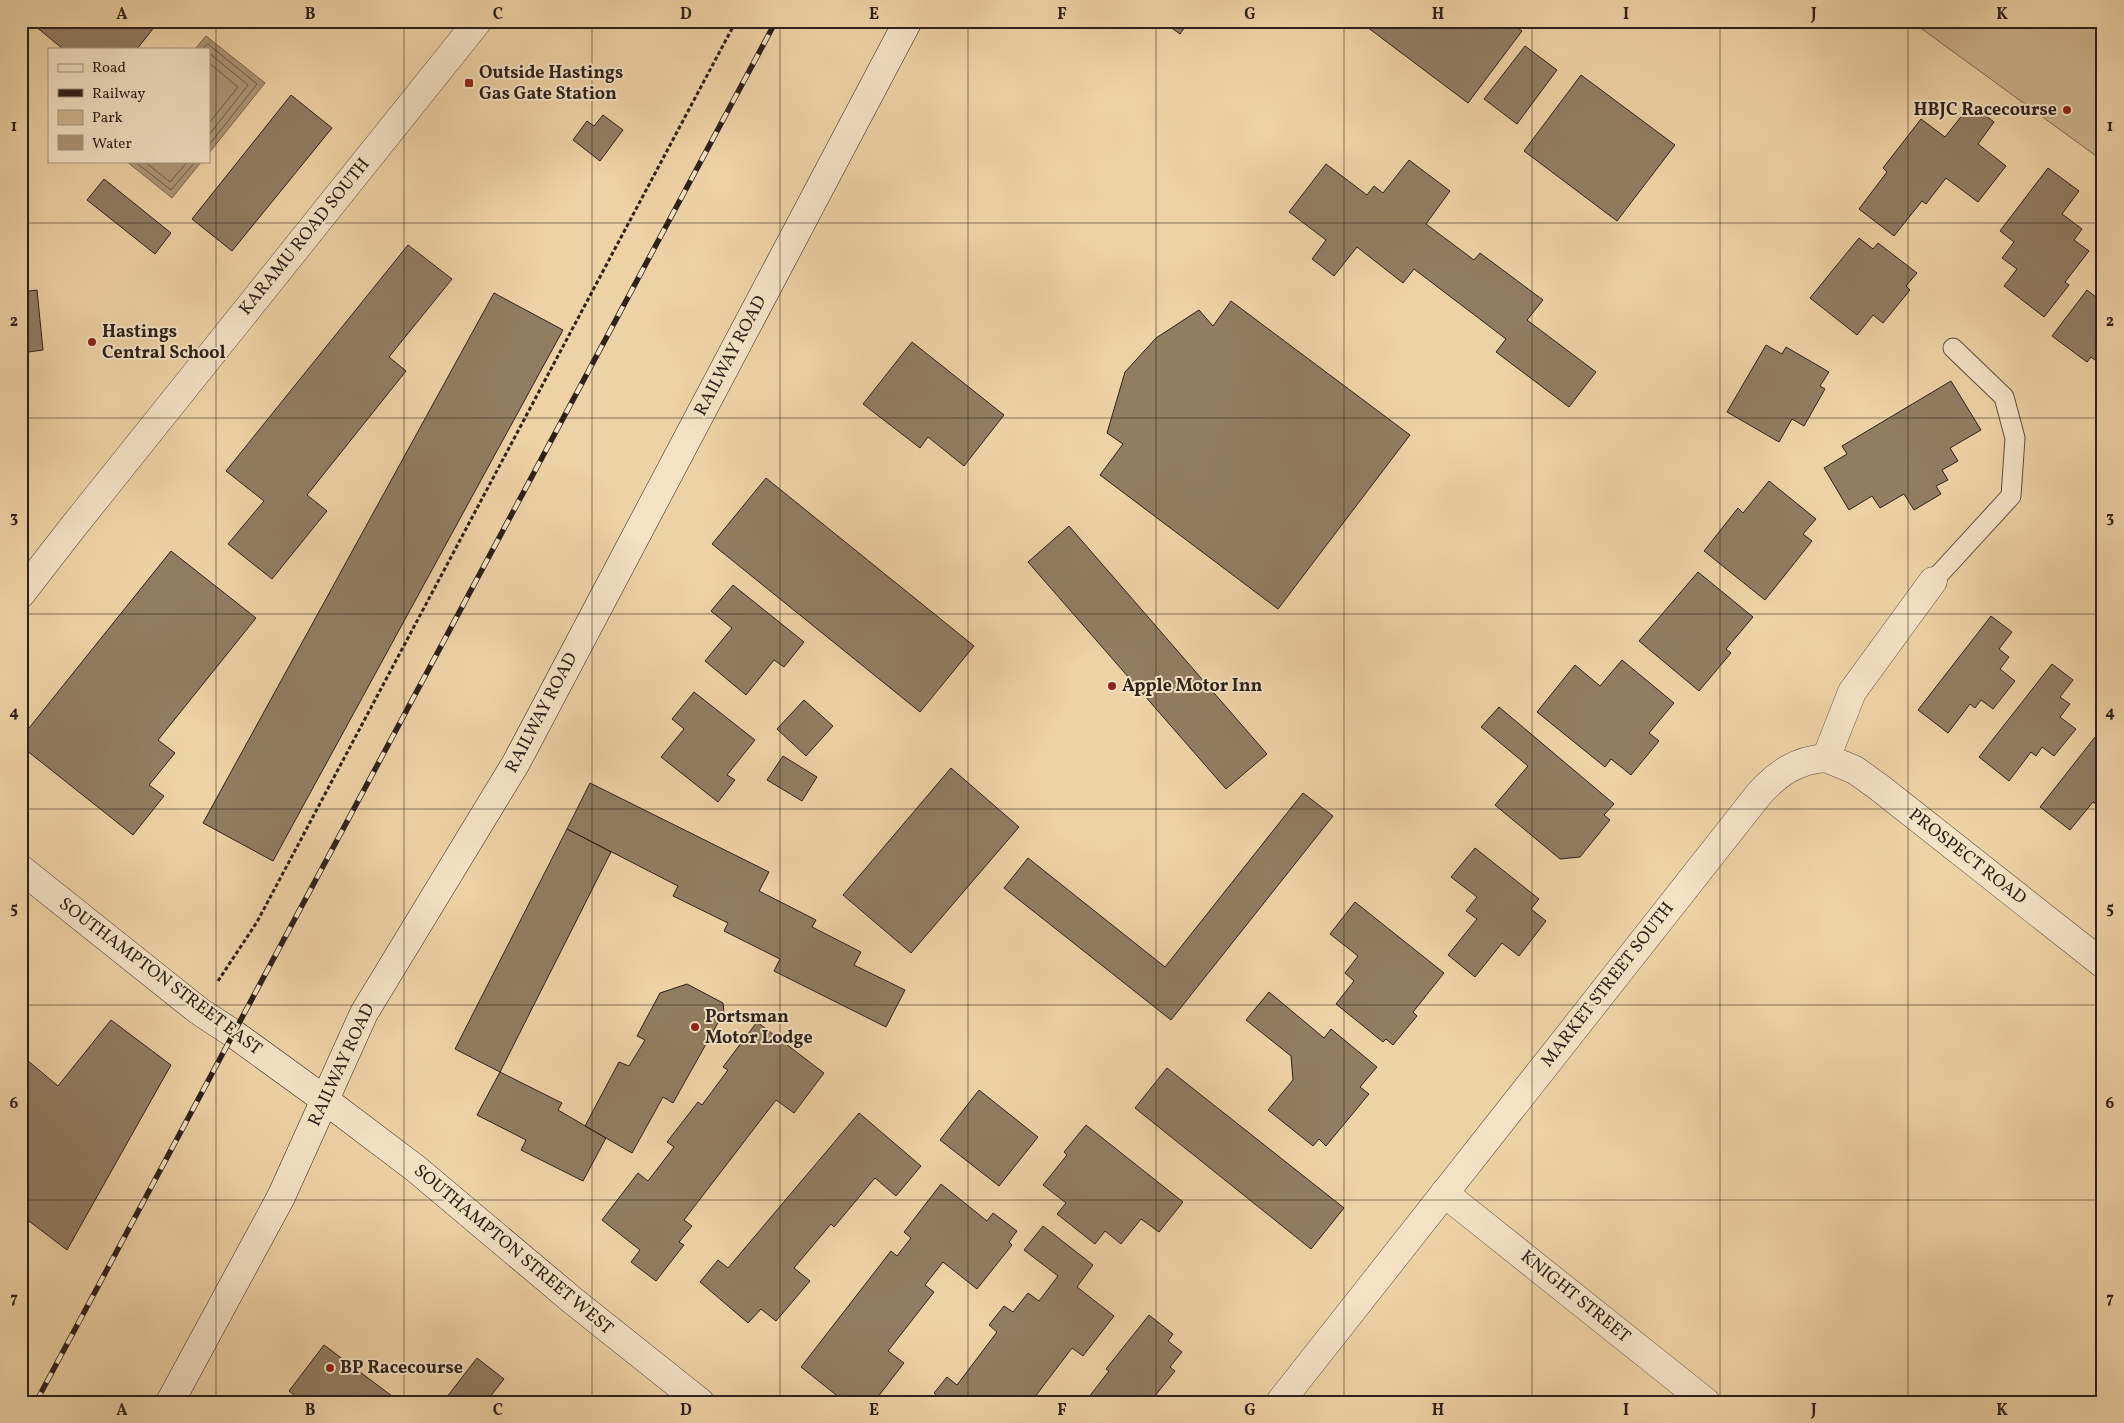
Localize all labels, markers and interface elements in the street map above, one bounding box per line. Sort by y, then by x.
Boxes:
text: A [116,4,128,26]
text: B [305,4,316,26]
text: C [493,4,503,26]
text: D [680,4,692,26]
text: E [869,4,879,26]
text: F [1057,4,1067,26]
text: G [1244,4,1256,26]
text: H [1432,4,1444,26]
text: I [1623,4,1629,26]
text: J [1810,4,1817,26]
text: K [1996,4,2008,26]
legend [48,48,210,162]
text: Road [92,58,126,79]
place label: Outside Hastings Gas Gate Station [479,61,623,107]
marker: Outside Hastings Gas Gate Station [463,77,475,89]
text: Railway [92,84,145,105]
place label: HBJC Racecourse [1913,98,2057,123]
marker: HBJC Racecourse [2061,104,2073,116]
text: Park [92,108,123,129]
text: 1 [11,116,17,138]
text: 1 [2107,116,2113,138]
text: Water [92,134,132,155]
street label: KARAMU ROAD SOUTH [234,153,376,321]
street label: RAILWAY ROAD [689,291,773,421]
text: 2 [10,311,18,333]
text: 2 [2106,311,2114,333]
place label: Hastings Central School [102,320,226,366]
marker: Hastings Central School [86,336,98,348]
text: 3 [10,507,18,529]
text: 3 [2106,507,2114,529]
street label: RAILWAY ROAD [500,648,584,778]
place label: Apple Motor Inn [1122,674,1263,699]
marker: Apple Motor Inn [1106,680,1118,692]
text: 4 [9,702,19,724]
text: 4 [2105,702,2115,724]
street label: PROSPECT ROAD [1903,803,2031,911]
street label: SOUTHAMPTON STREET EAST [53,892,267,1062]
street label: MARKET STREET SOUTH [1536,897,1680,1073]
text: 5 [10,898,18,920]
text: 5 [2106,898,2114,920]
street label: RAILWAY ROAD [303,999,381,1131]
place label: Portsman Motor Lodge [705,1005,813,1051]
marker: Portsman Motor Lodge [689,1021,701,1033]
text: 6 [10,1093,19,1115]
text: 6 [2106,1093,2115,1115]
street label: SOUTHAMPTON STREET WEST [408,1159,619,1341]
street label: KNIGHT STREET [1515,1245,1636,1350]
text: 7 [10,1288,18,1310]
text: 7 [2106,1288,2114,1310]
place label: BP Racecourse [340,1356,463,1381]
marker: BP Racecourse [324,1362,336,1374]
text: A [116,1400,128,1422]
text: B [305,1400,316,1422]
text: C [493,1400,503,1422]
text: D [680,1400,692,1422]
text: E [869,1400,879,1422]
text: F [1057,1400,1067,1422]
text: G [1244,1400,1256,1422]
text: H [1432,1400,1444,1422]
text: I [1623,1400,1629,1422]
text: J [1810,1400,1817,1422]
text: K [1996,1400,2008,1422]

